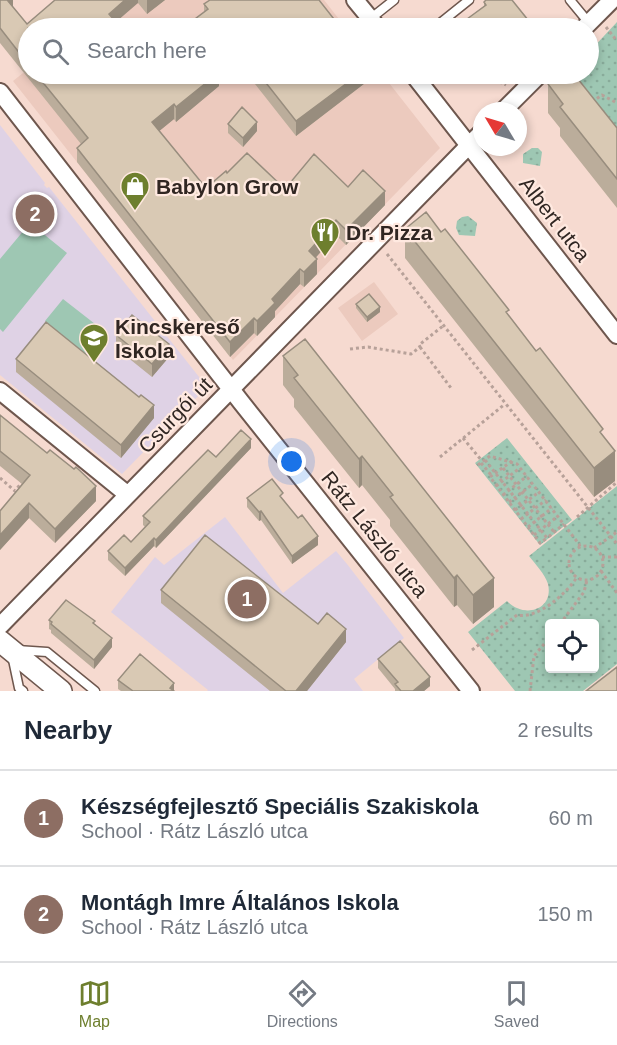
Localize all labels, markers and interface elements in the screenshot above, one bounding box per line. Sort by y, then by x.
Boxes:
search box [18,18,599,84]
icon: search [39,35,72,68]
text: Search here [87,38,207,63]
north arrow [473,102,527,156]
shop icon: Babylon Grow [119,170,151,212]
street label: Albert utca [515,172,595,266]
place label: Babylon Grow [156,175,299,198]
pin: 2 [15,192,54,236]
restaurant icon: Dr. Pizza [309,216,341,258]
place label: Dr. Pizza [346,221,433,244]
place label: Kincskereső Iskola [115,315,240,362]
school or university icon: Kincskereső Iskola [78,322,110,364]
street label: Csurgói út [133,372,217,457]
your location [277,447,306,476]
street label: Rátz László utca [317,466,433,602]
pin: 1 [228,576,266,622]
map controls [545,619,599,673]
button: locate [545,619,599,673]
text: Nearby [24,715,112,745]
text: 2 results [517,719,593,741]
text: Készségfejlesztő Speciális Szakiskola [81,794,478,819]
text: 1 [38,807,49,829]
text: 60 m [549,807,593,829]
text: School · Rátz László utca [81,820,308,842]
text: Montágh Imre Általános Iskola [81,890,399,915]
text: 2 [38,903,49,925]
text: 150 m [537,903,593,925]
text: School · Rátz László utca [81,916,308,938]
tab: Map [78,977,111,1031]
tab: Directions [267,977,338,1031]
tab: Saved [494,977,539,1031]

